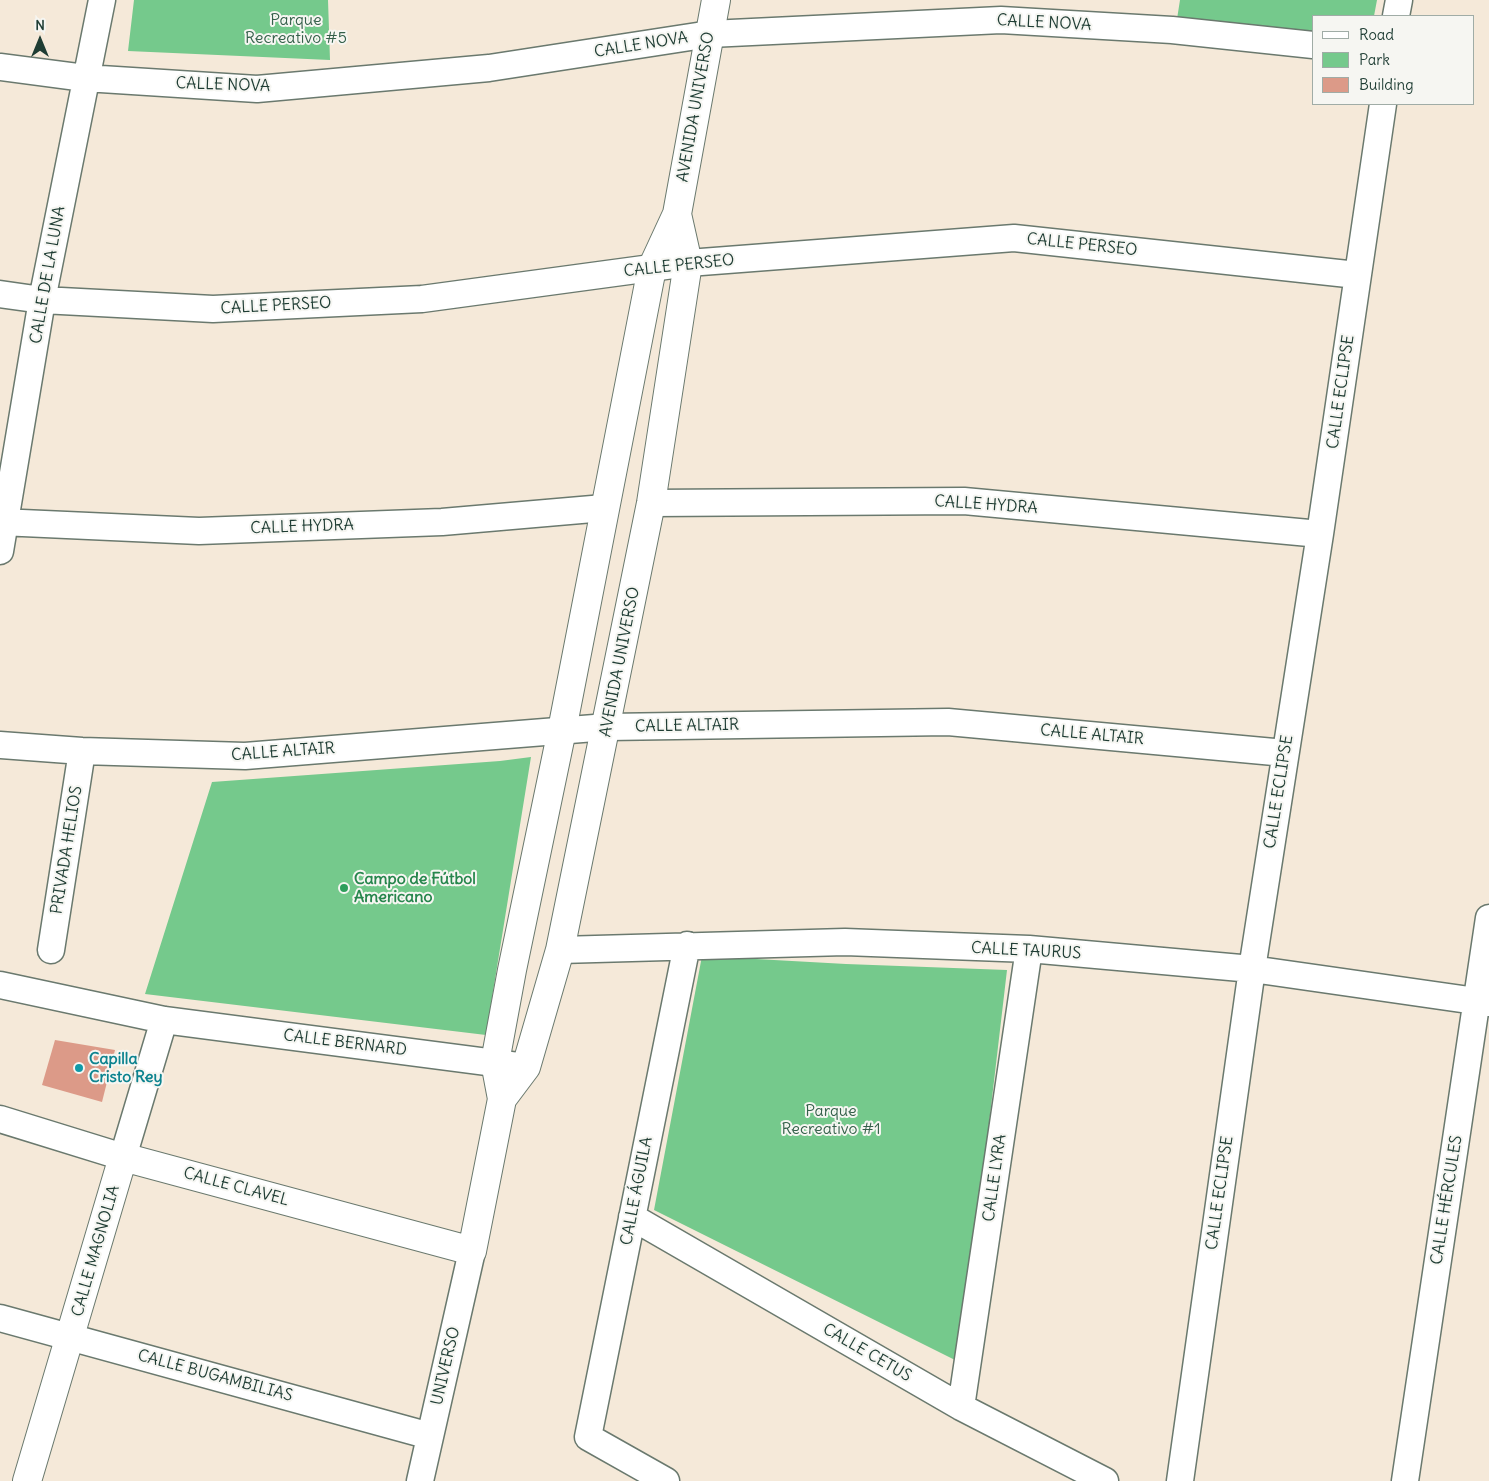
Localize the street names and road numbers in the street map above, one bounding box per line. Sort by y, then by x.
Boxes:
street label: CALLE NOVA [996,11,1092,35]
street label: CALLE NOVA [593,28,689,62]
street label: AVENIDA UNIVERSO [673,30,719,184]
street label: CALLE NOVA [175,74,271,96]
street label: CALLE DE LA LUNA [26,205,70,345]
street label: CALLE PERSEO [1026,230,1138,260]
street label: CALLE PERSEO [623,251,735,281]
street label: CALLE PERSEO [220,294,332,318]
street label: CALLE ECLIPSE [1324,334,1358,450]
street label: CALLE HYDRA [934,492,1038,518]
street label: CALLE HYDRA [250,516,354,538]
street label: AVENIDA UNIVERSO [596,585,644,739]
street label: CALLE ALTAIR [635,715,739,737]
street label: CALLE ALTAIR [1039,721,1145,749]
street label: CALLE ECLIPSE [1261,734,1297,850]
street label: CALLE ALTAIR [230,739,336,765]
street label: PRIVADA HELIOS [47,784,87,916]
street label: CALLE TAURUS [970,939,1082,963]
street label: CALLE BERNARD [282,1026,408,1060]
street label: CALLE LYRA [979,1133,1011,1223]
street label: CALLE HÉRCULES [1427,1134,1467,1266]
street label: CALLE ÁGUILA [617,1135,657,1247]
street label: CALLE ECLIPSE [1203,1135,1237,1251]
street label: CALLE CLAVEL [181,1164,291,1210]
street label: CALLE MAGNOLIA [68,1183,124,1319]
street label: CALLE CETUS [819,1320,915,1386]
street label: UNIVERSO [428,1325,464,1407]
street label: CALLE BUGAMBILIAS [135,1346,295,1406]

